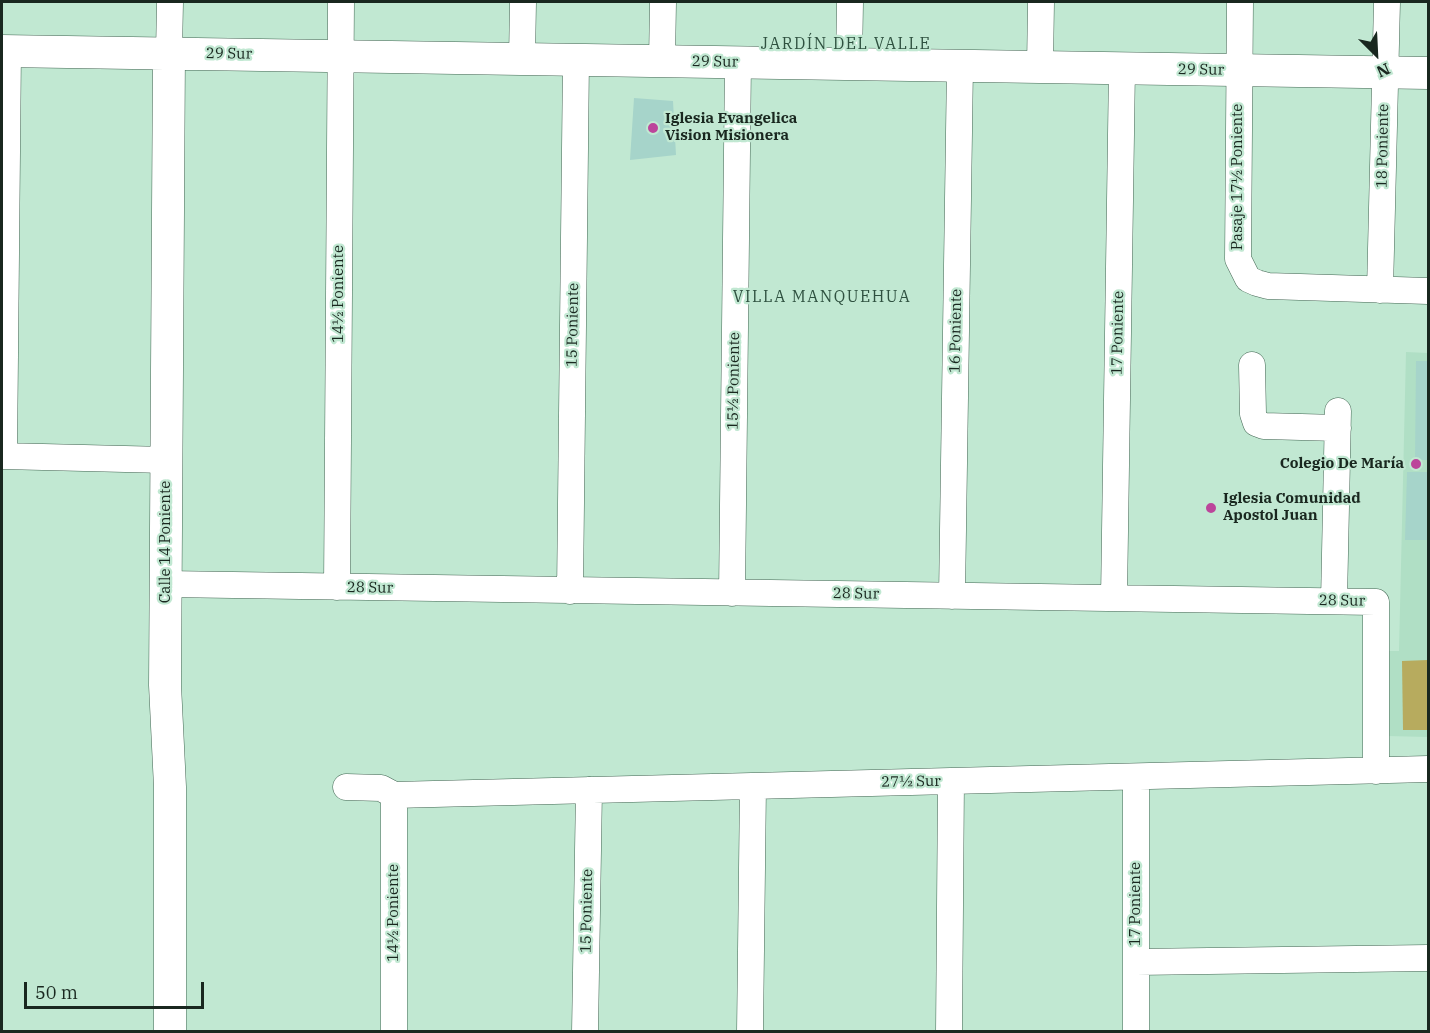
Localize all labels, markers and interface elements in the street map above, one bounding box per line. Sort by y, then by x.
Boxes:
north arrow [1346,24,1406,84]
district label: JARDÍN DEL VALLE [761,34,931,54]
street label: 29 Sur [206,45,252,63]
street label: 29 Sur [692,53,738,71]
text: N [1373,59,1393,82]
street label: 29 Sur [1178,61,1224,79]
street label: Pasaje 17½ Poniente [1229,104,1247,250]
street label: 18 Poniente [1373,104,1393,188]
place label: Iglesia Evangelica Vision Misionera [665,110,797,145]
marker: Iglesia Evangelica Vision Misionera [646,121,660,135]
street label: 14½ Poniente [330,245,348,343]
street label: 15 Poniente [563,283,583,367]
district label: VILLA MANQUEHUA [733,287,911,307]
street label: 16 Poniente [946,289,966,373]
street label: 17 Poniente [1108,291,1128,375]
street label: 15½ Poniente [724,332,744,430]
place label: Colegio De María [1280,455,1404,473]
marker: Colegio De María [1409,457,1423,471]
street label: Calle 14 Poniente [157,481,175,603]
place label: Iglesia Comunidad Apostol Juan [1223,490,1361,525]
marker: Iglesia Comunidad Apostol Juan [1204,501,1218,515]
street label: 28 Sur [347,579,393,597]
street label: 28 Sur [833,585,879,603]
street label: 28 Sur [1319,592,1365,610]
street label: 27½ Sur [881,772,941,792]
street label: 17 Poniente [1127,862,1145,946]
street label: 14½ Poniente [385,864,403,962]
street label: 15 Poniente [577,869,597,953]
scale bar [27,970,207,1008]
text: 50 m [35,981,78,1004]

